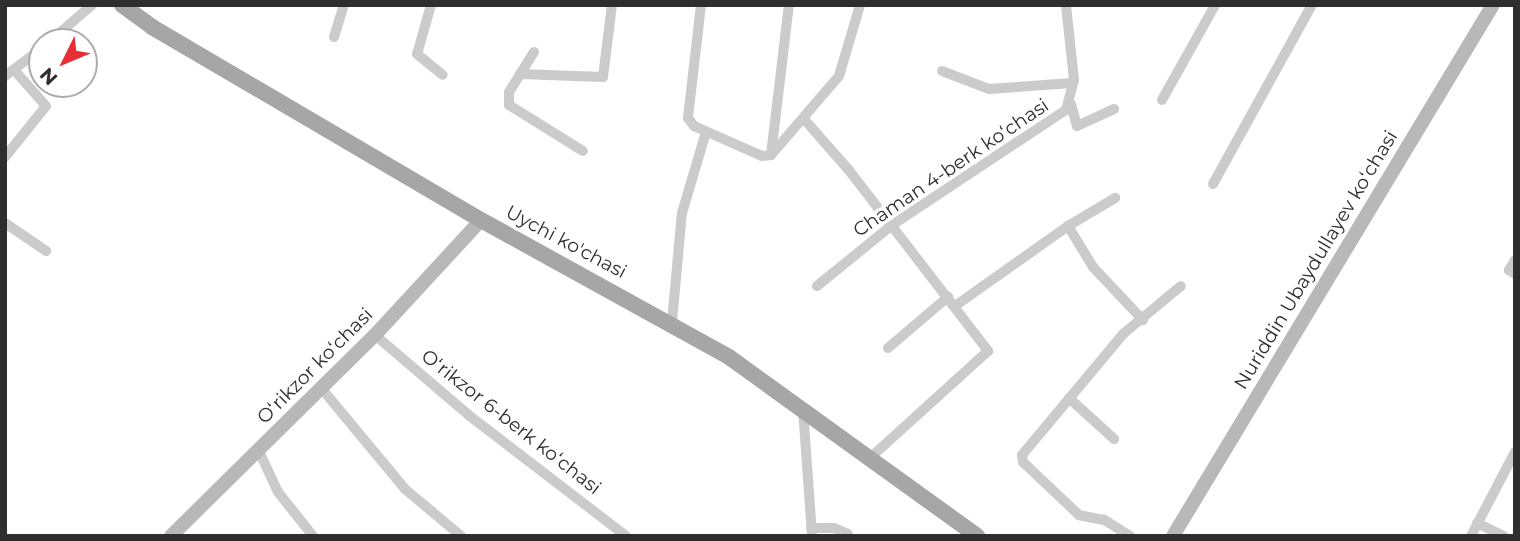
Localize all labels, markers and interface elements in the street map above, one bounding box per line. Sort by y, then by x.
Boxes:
north arrow [28,28,98,98]
text: N [35,63,62,90]
street label: Chaman 4-berk koʻchasi [849,94,1053,242]
street label: Nuriddin Ubaydullayev koʻchasi [1230,127,1402,393]
street label: Uychi ko'chasi [502,201,630,283]
street label: Oʻrikzor koʻchasi [252,303,378,429]
street label: Oʻrikzor 6-berk koʻchasi [417,345,605,499]

